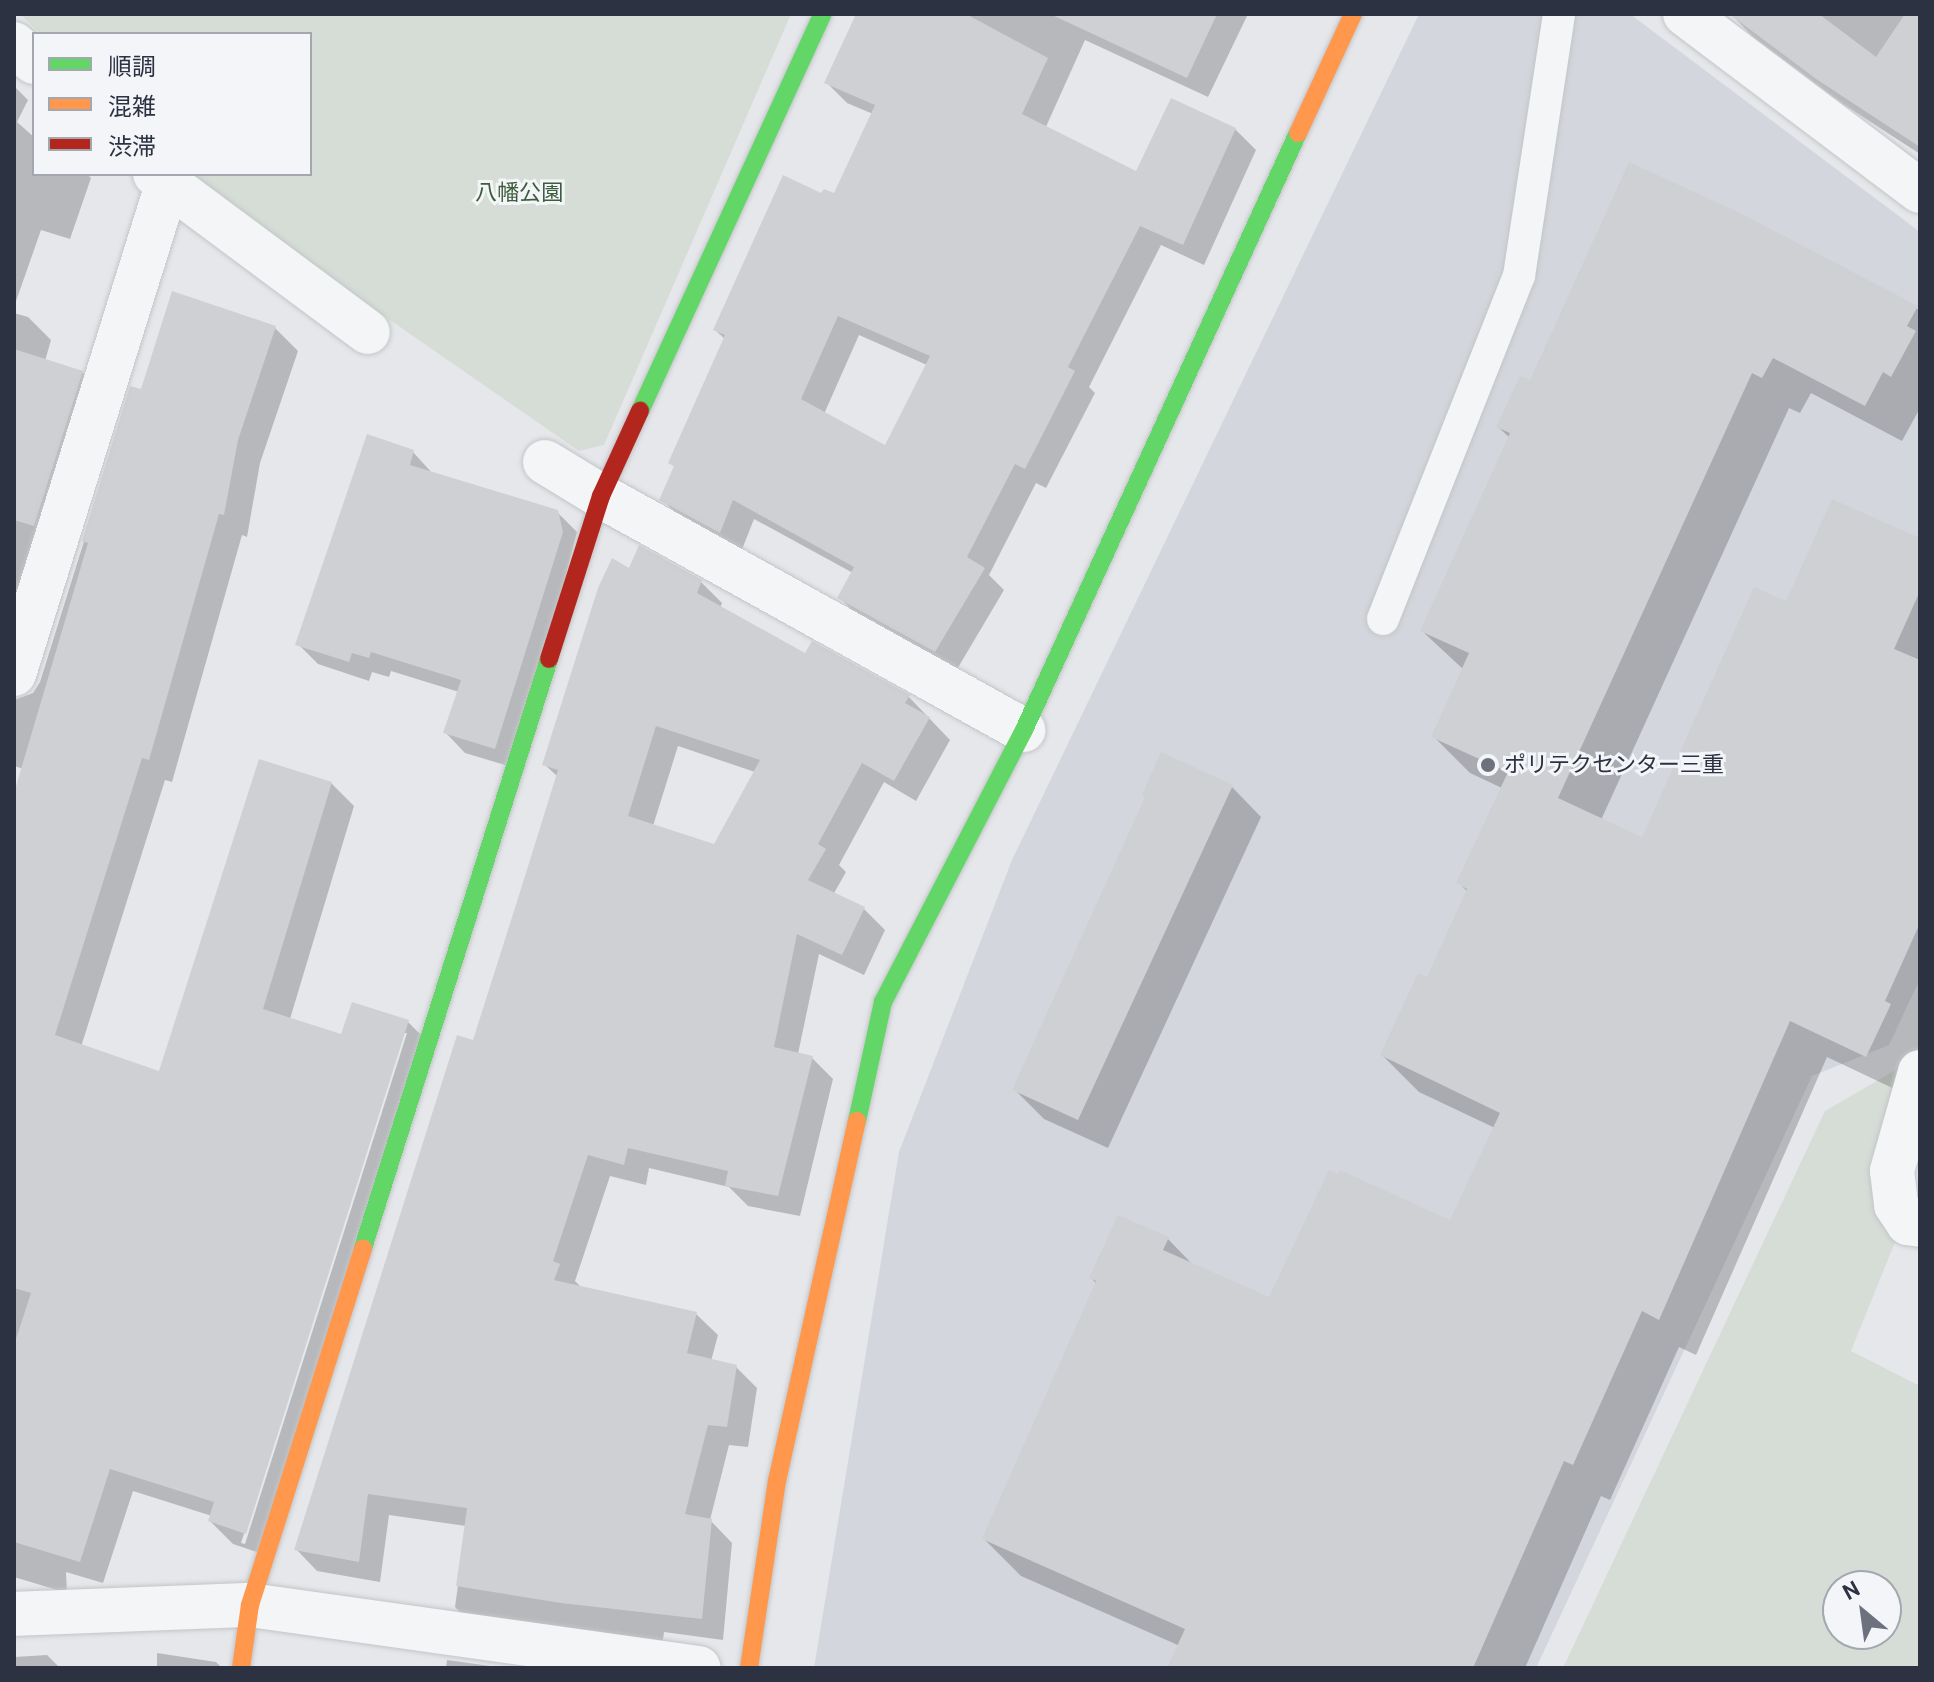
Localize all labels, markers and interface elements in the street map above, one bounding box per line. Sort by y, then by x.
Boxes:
legend [32,32,312,176]
text: 順調 [108,52,156,81]
text: 混雑 [108,92,156,121]
text: 渋滞 [108,132,156,161]
park label: 八幡公園 [475,180,563,206]
place label: ポリテクセンター三重 [1504,752,1724,778]
marker: ポリテクセンター三重 [1479,756,1497,774]
north arrow [1822,1570,1902,1650]
text: N [1838,1575,1864,1606]

